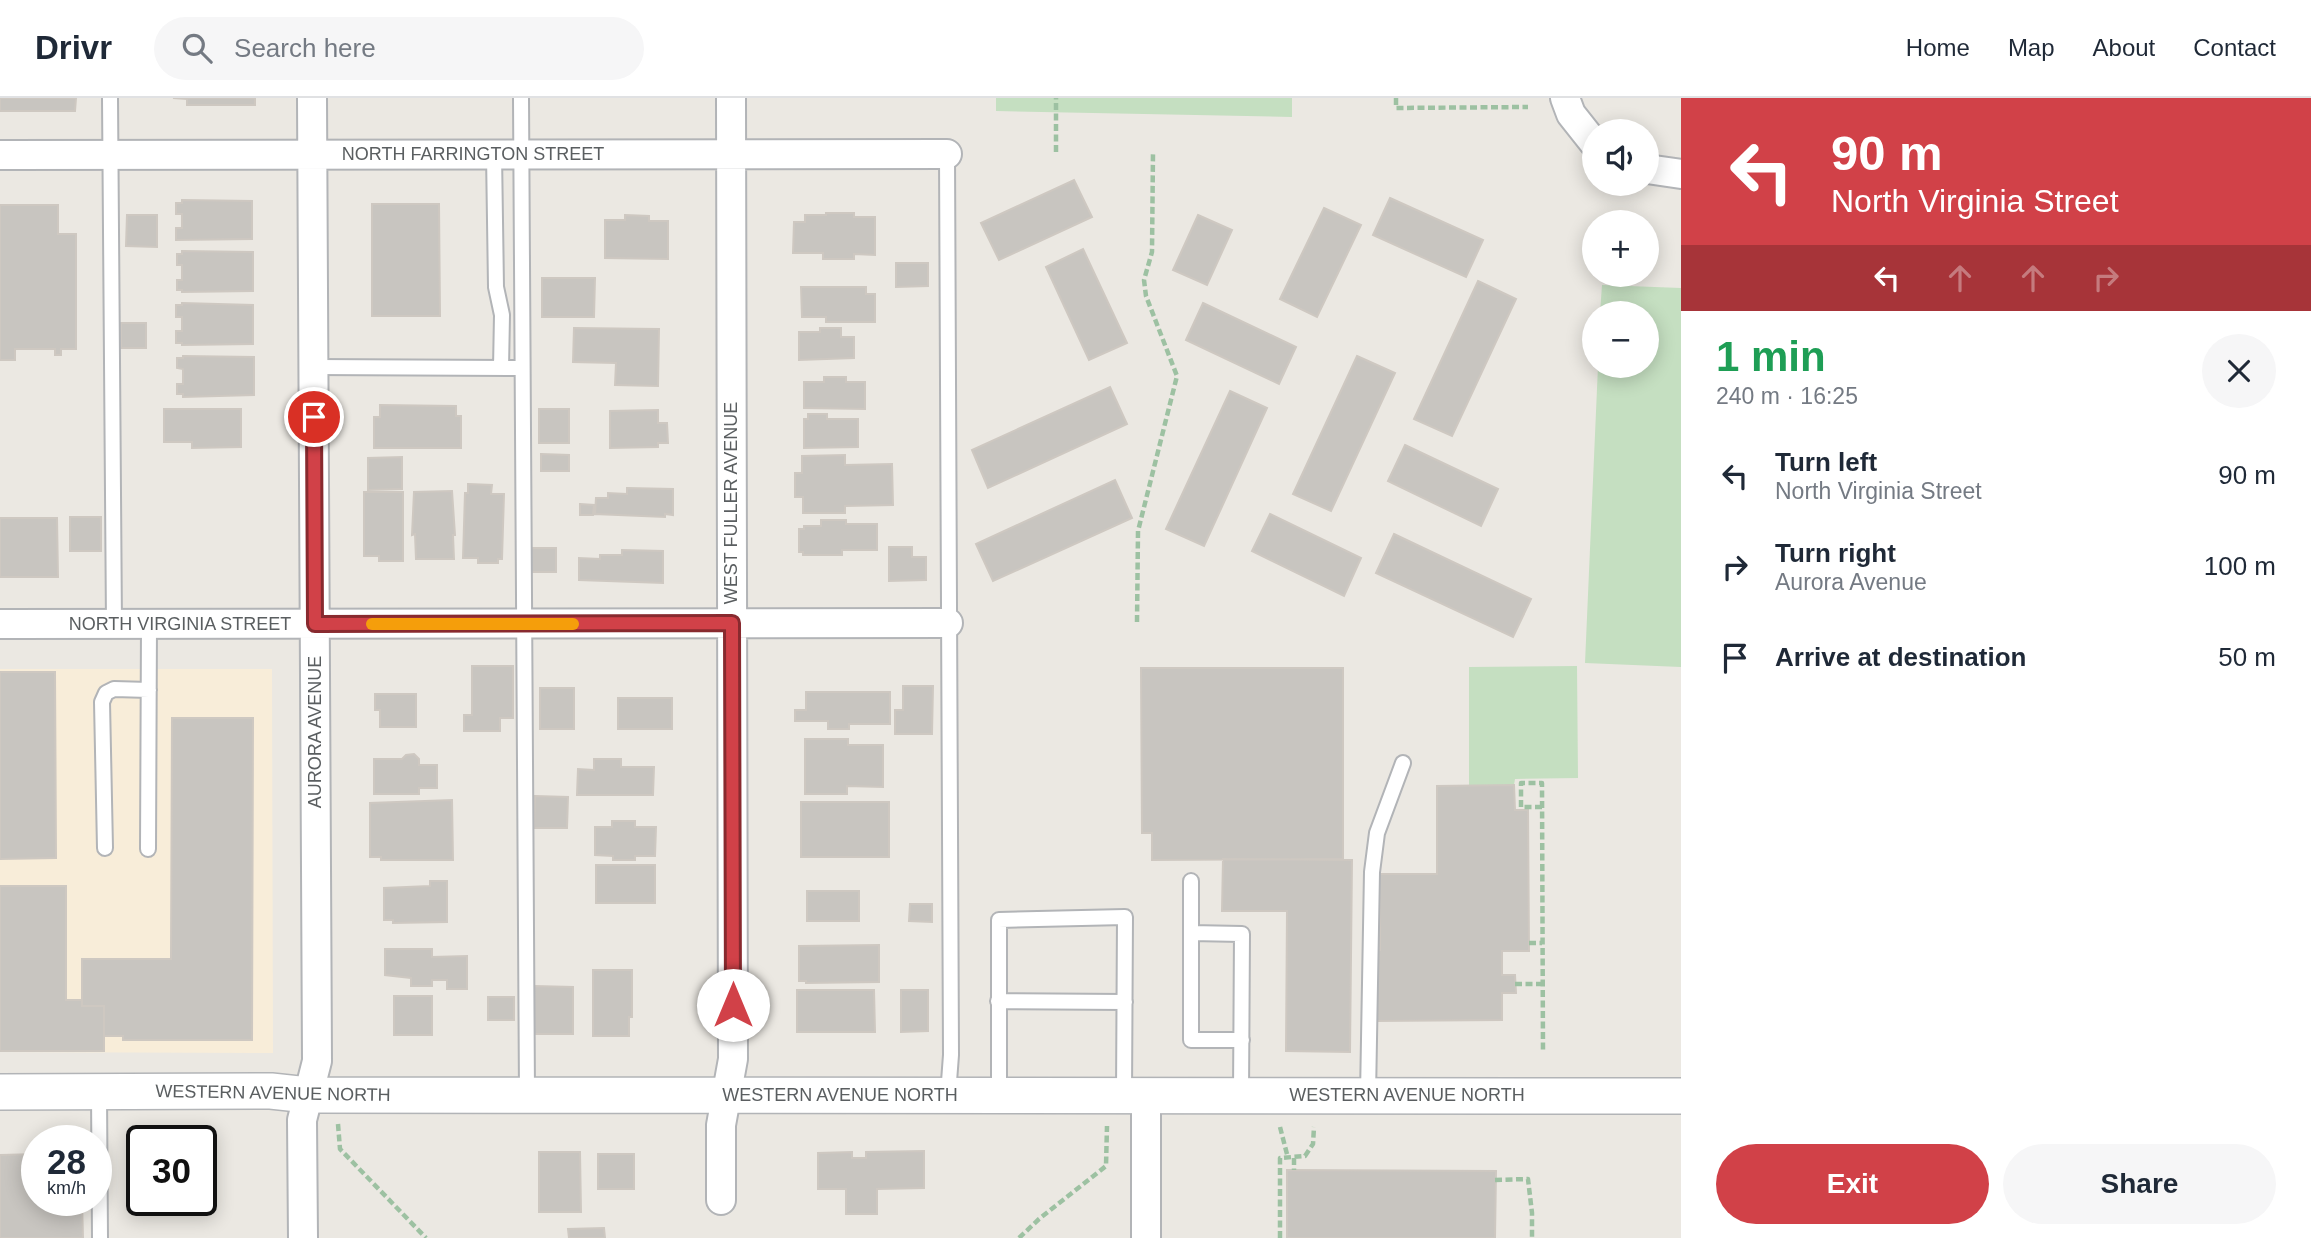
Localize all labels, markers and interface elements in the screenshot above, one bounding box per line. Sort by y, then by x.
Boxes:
search box [154,17,644,80]
text: Drivr [35,29,112,66]
icon: search [178,29,216,67]
text: Search here [234,33,376,63]
text: Home [1906,34,1970,61]
text: Map [2008,34,2055,61]
text: About [2093,34,2155,61]
text: Contact [2193,34,2276,61]
map controls [1582,119,1659,378]
button: sound [1582,119,1659,196]
icon: left [1716,126,1807,217]
text: 90 m [1831,126,1943,180]
street label: NORTH FARRINGTON STREET [342,144,604,164]
text: North Virginia Street [1831,183,2119,219]
button: + [1582,210,1659,287]
icon: left [1868,259,1906,297]
icon: ahead [1941,259,1979,297]
icon: ahead [2014,259,2052,297]
icon: right [2087,259,2125,297]
button: − [1582,301,1659,378]
text: 1 min [1716,333,1826,380]
button: close [2202,334,2276,408]
text: 240 m · 16:25 [1716,383,1858,409]
pin [284,387,344,447]
icon: arrive [295,398,333,436]
street label: WEST FULLER AVENUE [721,402,741,604]
text: Turn left [1775,447,1877,477]
icon: left [1716,457,1754,495]
text: 90 m [2218,460,2276,490]
text: North Virginia Street [1775,478,1982,504]
text: Turn right [1775,538,1896,568]
icon: right [1716,548,1754,586]
text: 100 m [2204,551,2276,581]
text: Aurora Avenue [1775,569,1927,595]
street label: NORTH VIRGINIA STREET [69,614,291,634]
icon: arrive [1716,639,1754,677]
text: Arrive at destination [1775,642,2026,672]
text: 50 m [2218,642,2276,672]
street label: AURORA AVENUE [305,656,325,808]
position arrow [696,968,770,1042]
street label: WESTERN AVENUE NORTH [155,1081,391,1105]
street label: WESTERN AVENUE NORTH [722,1085,958,1105]
street label: WESTERN AVENUE NORTH [1289,1085,1525,1105]
speed limit sign: 30 [126,1125,217,1216]
text: 28 [47,1142,86,1181]
button: Exit [1716,1144,1989,1224]
button: Share [2003,1144,2276,1224]
text: km/h [47,1178,86,1198]

